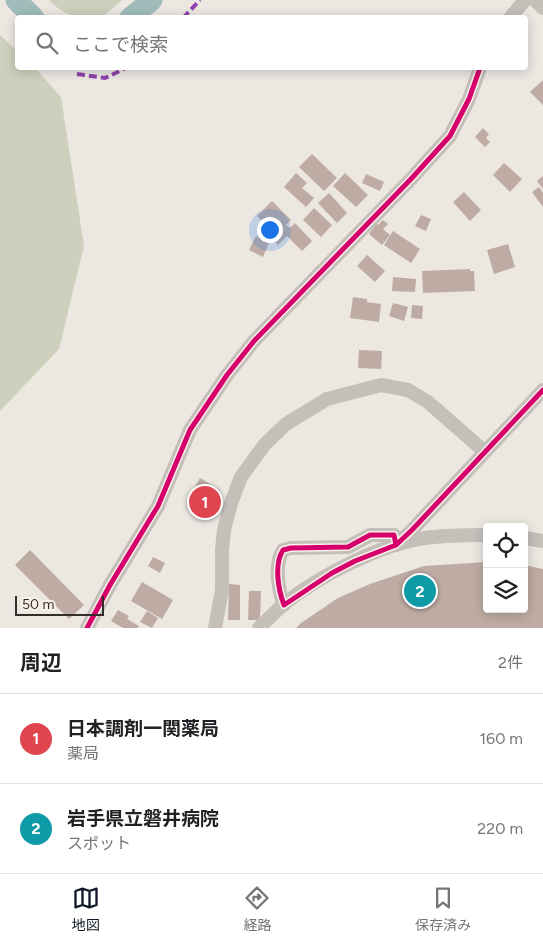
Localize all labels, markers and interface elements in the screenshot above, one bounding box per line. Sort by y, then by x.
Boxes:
search box [15,15,528,70]
icon: search [33,29,61,57]
text: ここで検索 [73,33,168,56]
your location [257,217,283,243]
pin: 1 [189,483,221,521]
map controls [483,523,528,613]
button: locate [483,523,528,568]
button: layers [483,568,528,613]
pin: 2 [404,572,436,610]
scale bar [15,593,104,616]
text: 50 m [22,596,54,613]
text: 周辺 [20,650,62,675]
text: 2件 [498,653,523,672]
text: 日本調剤一関薬局 [67,717,219,740]
text: 1 [33,729,39,748]
text: 160 m [480,729,523,748]
text: 薬局 [67,744,99,763]
text: 岩手県立磐井病院 [67,807,219,830]
text: 2 [31,819,41,838]
text: 220 m [477,819,523,838]
text: スポット [67,834,131,853]
tab: 地図 [72,884,100,934]
tab: 経路 [243,884,271,934]
tab: 保存済み [415,884,471,934]

